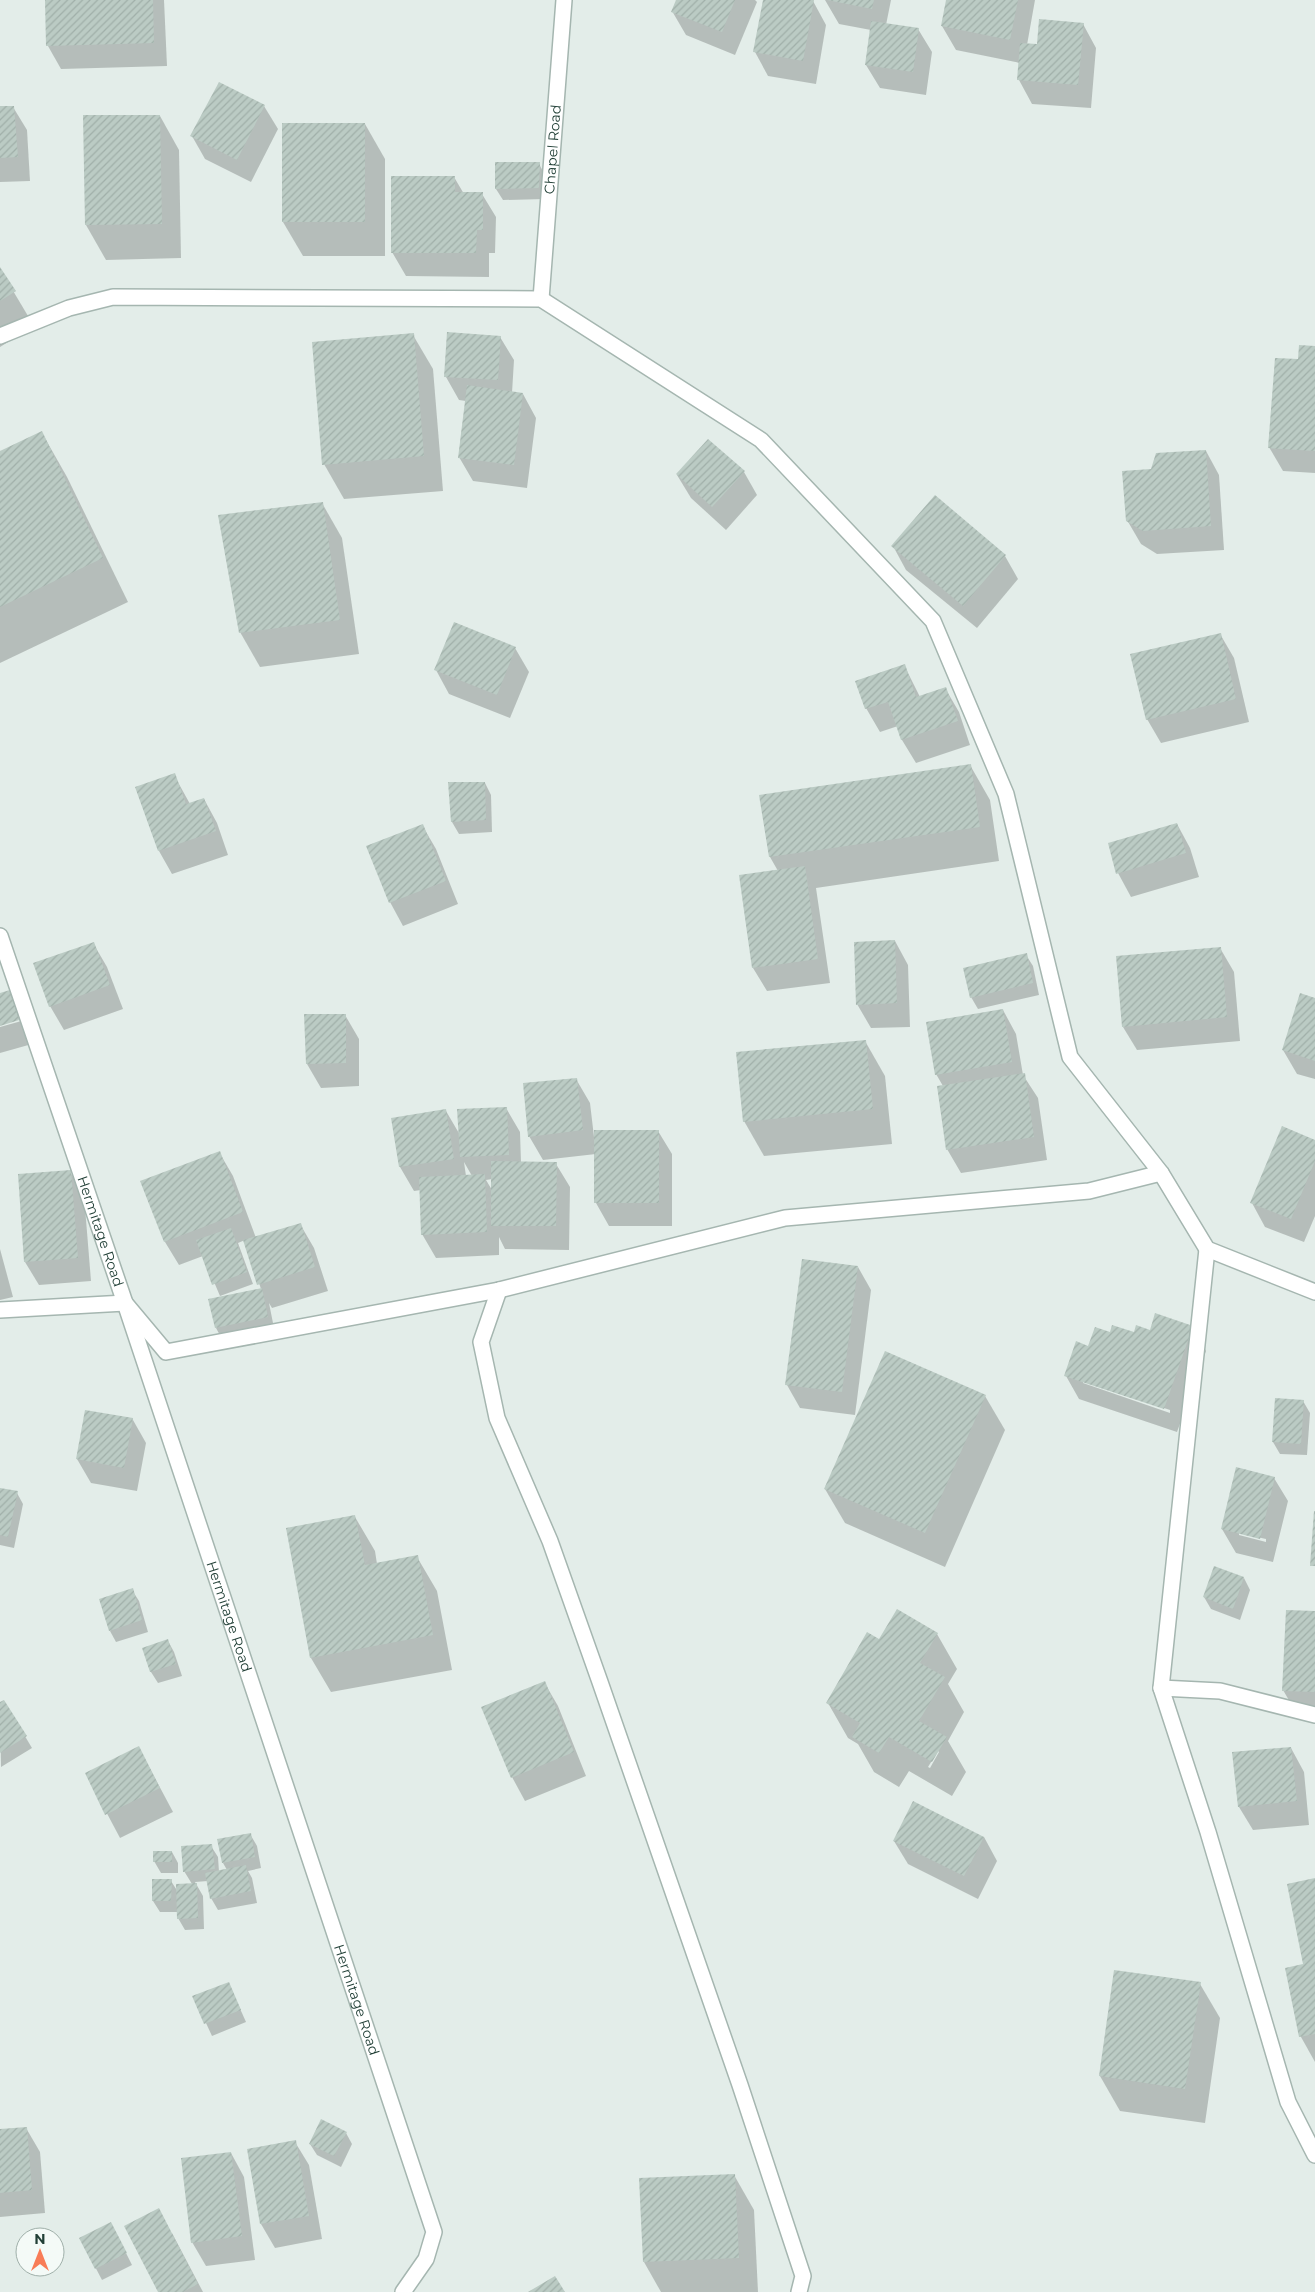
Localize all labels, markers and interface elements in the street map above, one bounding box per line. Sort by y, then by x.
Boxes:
street label: Chapel Road [540,104,565,195]
street label: Hermitage Road [73,1174,128,1289]
street label: Hermitage Road [202,1559,256,1674]
street label: Hermitage Road [330,1942,384,2058]
north arrow [15,2227,65,2277]
text: N [34,2230,46,2248]

